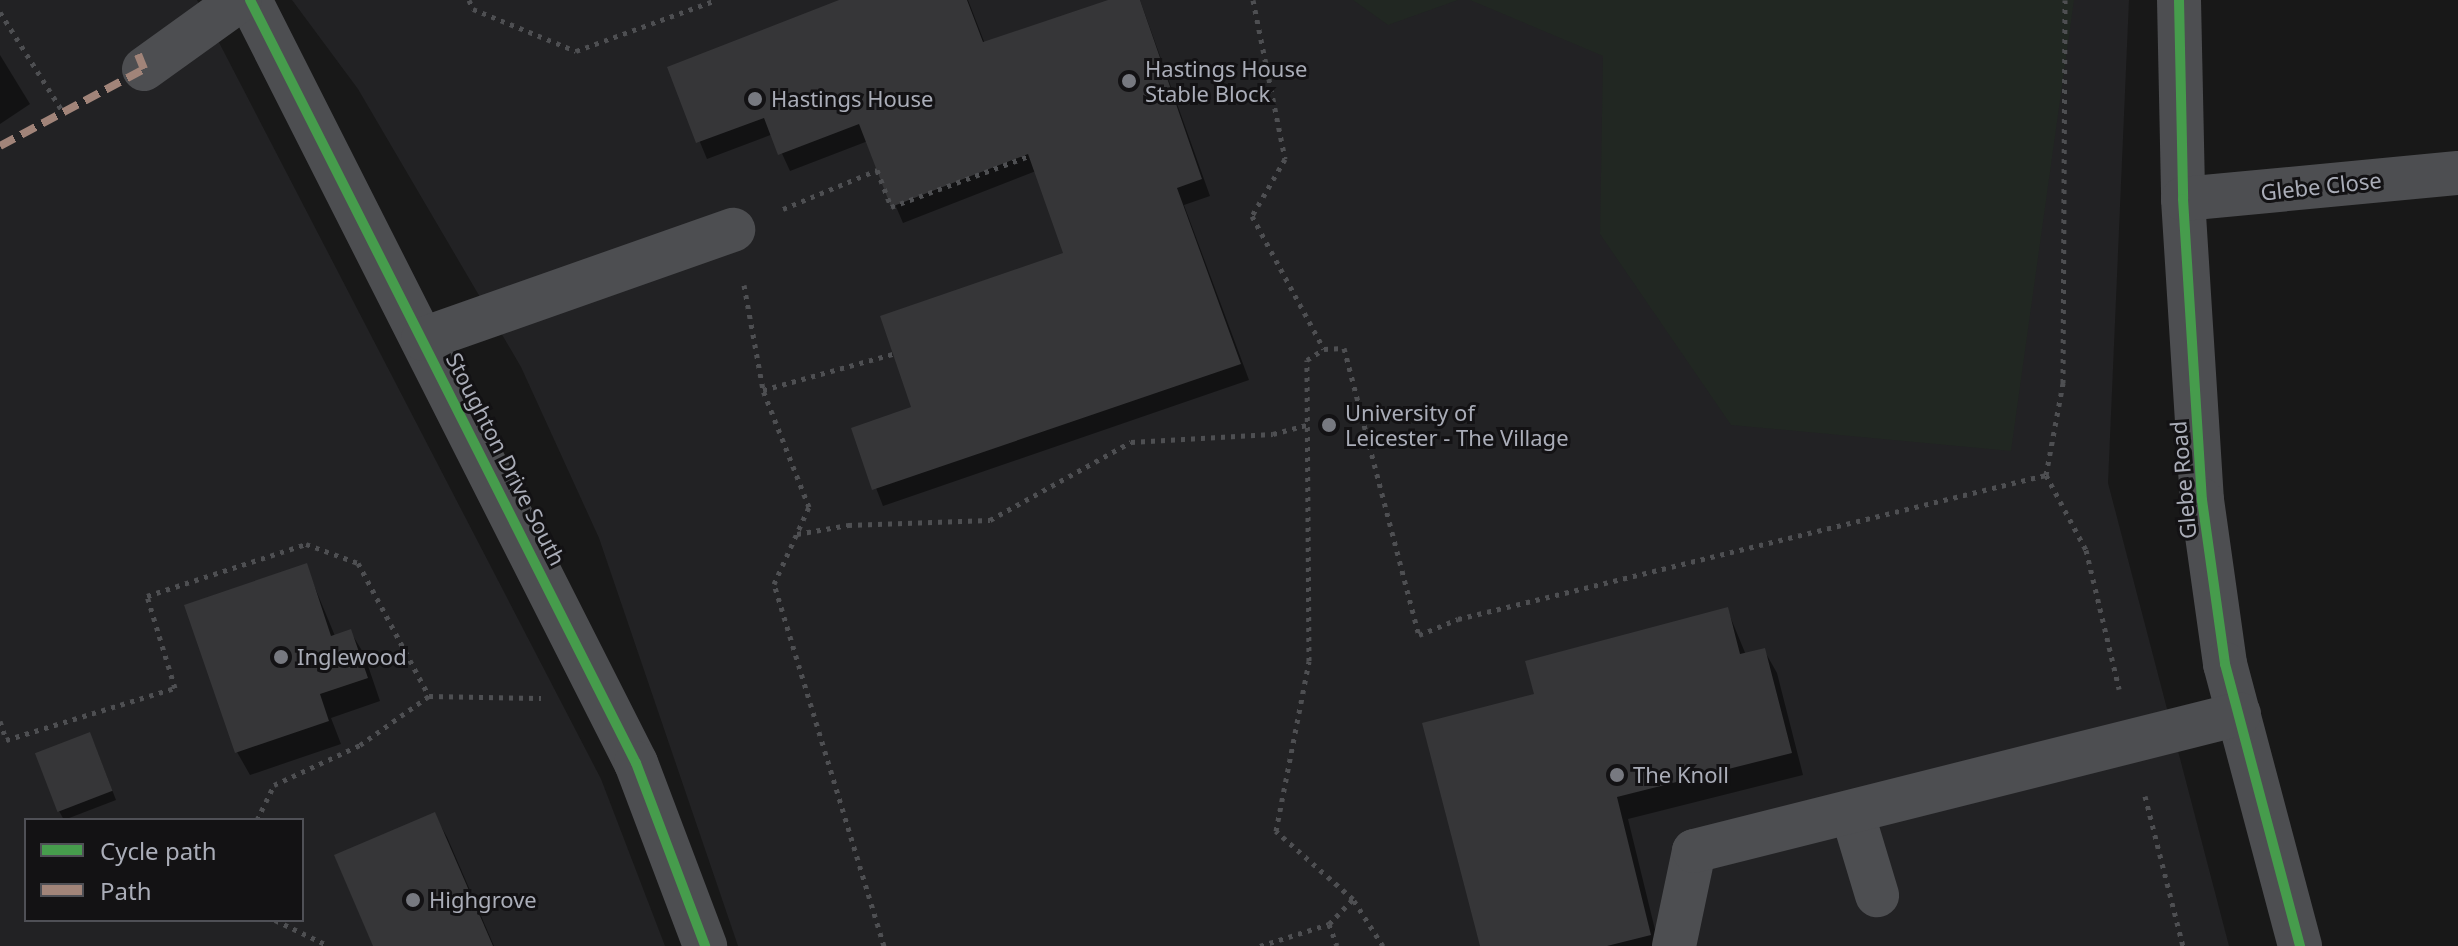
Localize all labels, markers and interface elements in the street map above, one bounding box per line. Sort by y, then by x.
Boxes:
place label: Hastings House Stable Block [1145,55,1307,106]
marker: Hastings House Stable Block [1120,72,1138,90]
place label: Hastings House [771,86,933,112]
marker: Hastings House [746,90,764,108]
street label: Glebe Close [2259,167,2383,205]
street label: Stoughton Drive South [441,348,571,570]
place label: University of Leicester - The Village [1345,399,1569,450]
marker: University of Leicester - The Village [1320,416,1338,434]
street label: Glebe Road [2165,420,2201,540]
place label: Inglewood [297,644,407,670]
marker: Inglewood [272,648,290,666]
place label: The Knoll [1633,762,1729,788]
marker: The Knoll [1608,766,1626,784]
legend [24,818,304,922]
text: Cycle path [100,834,217,867]
text: Path [100,874,151,907]
place label: Highgrove [429,887,537,913]
marker: Highgrove [404,891,422,909]

